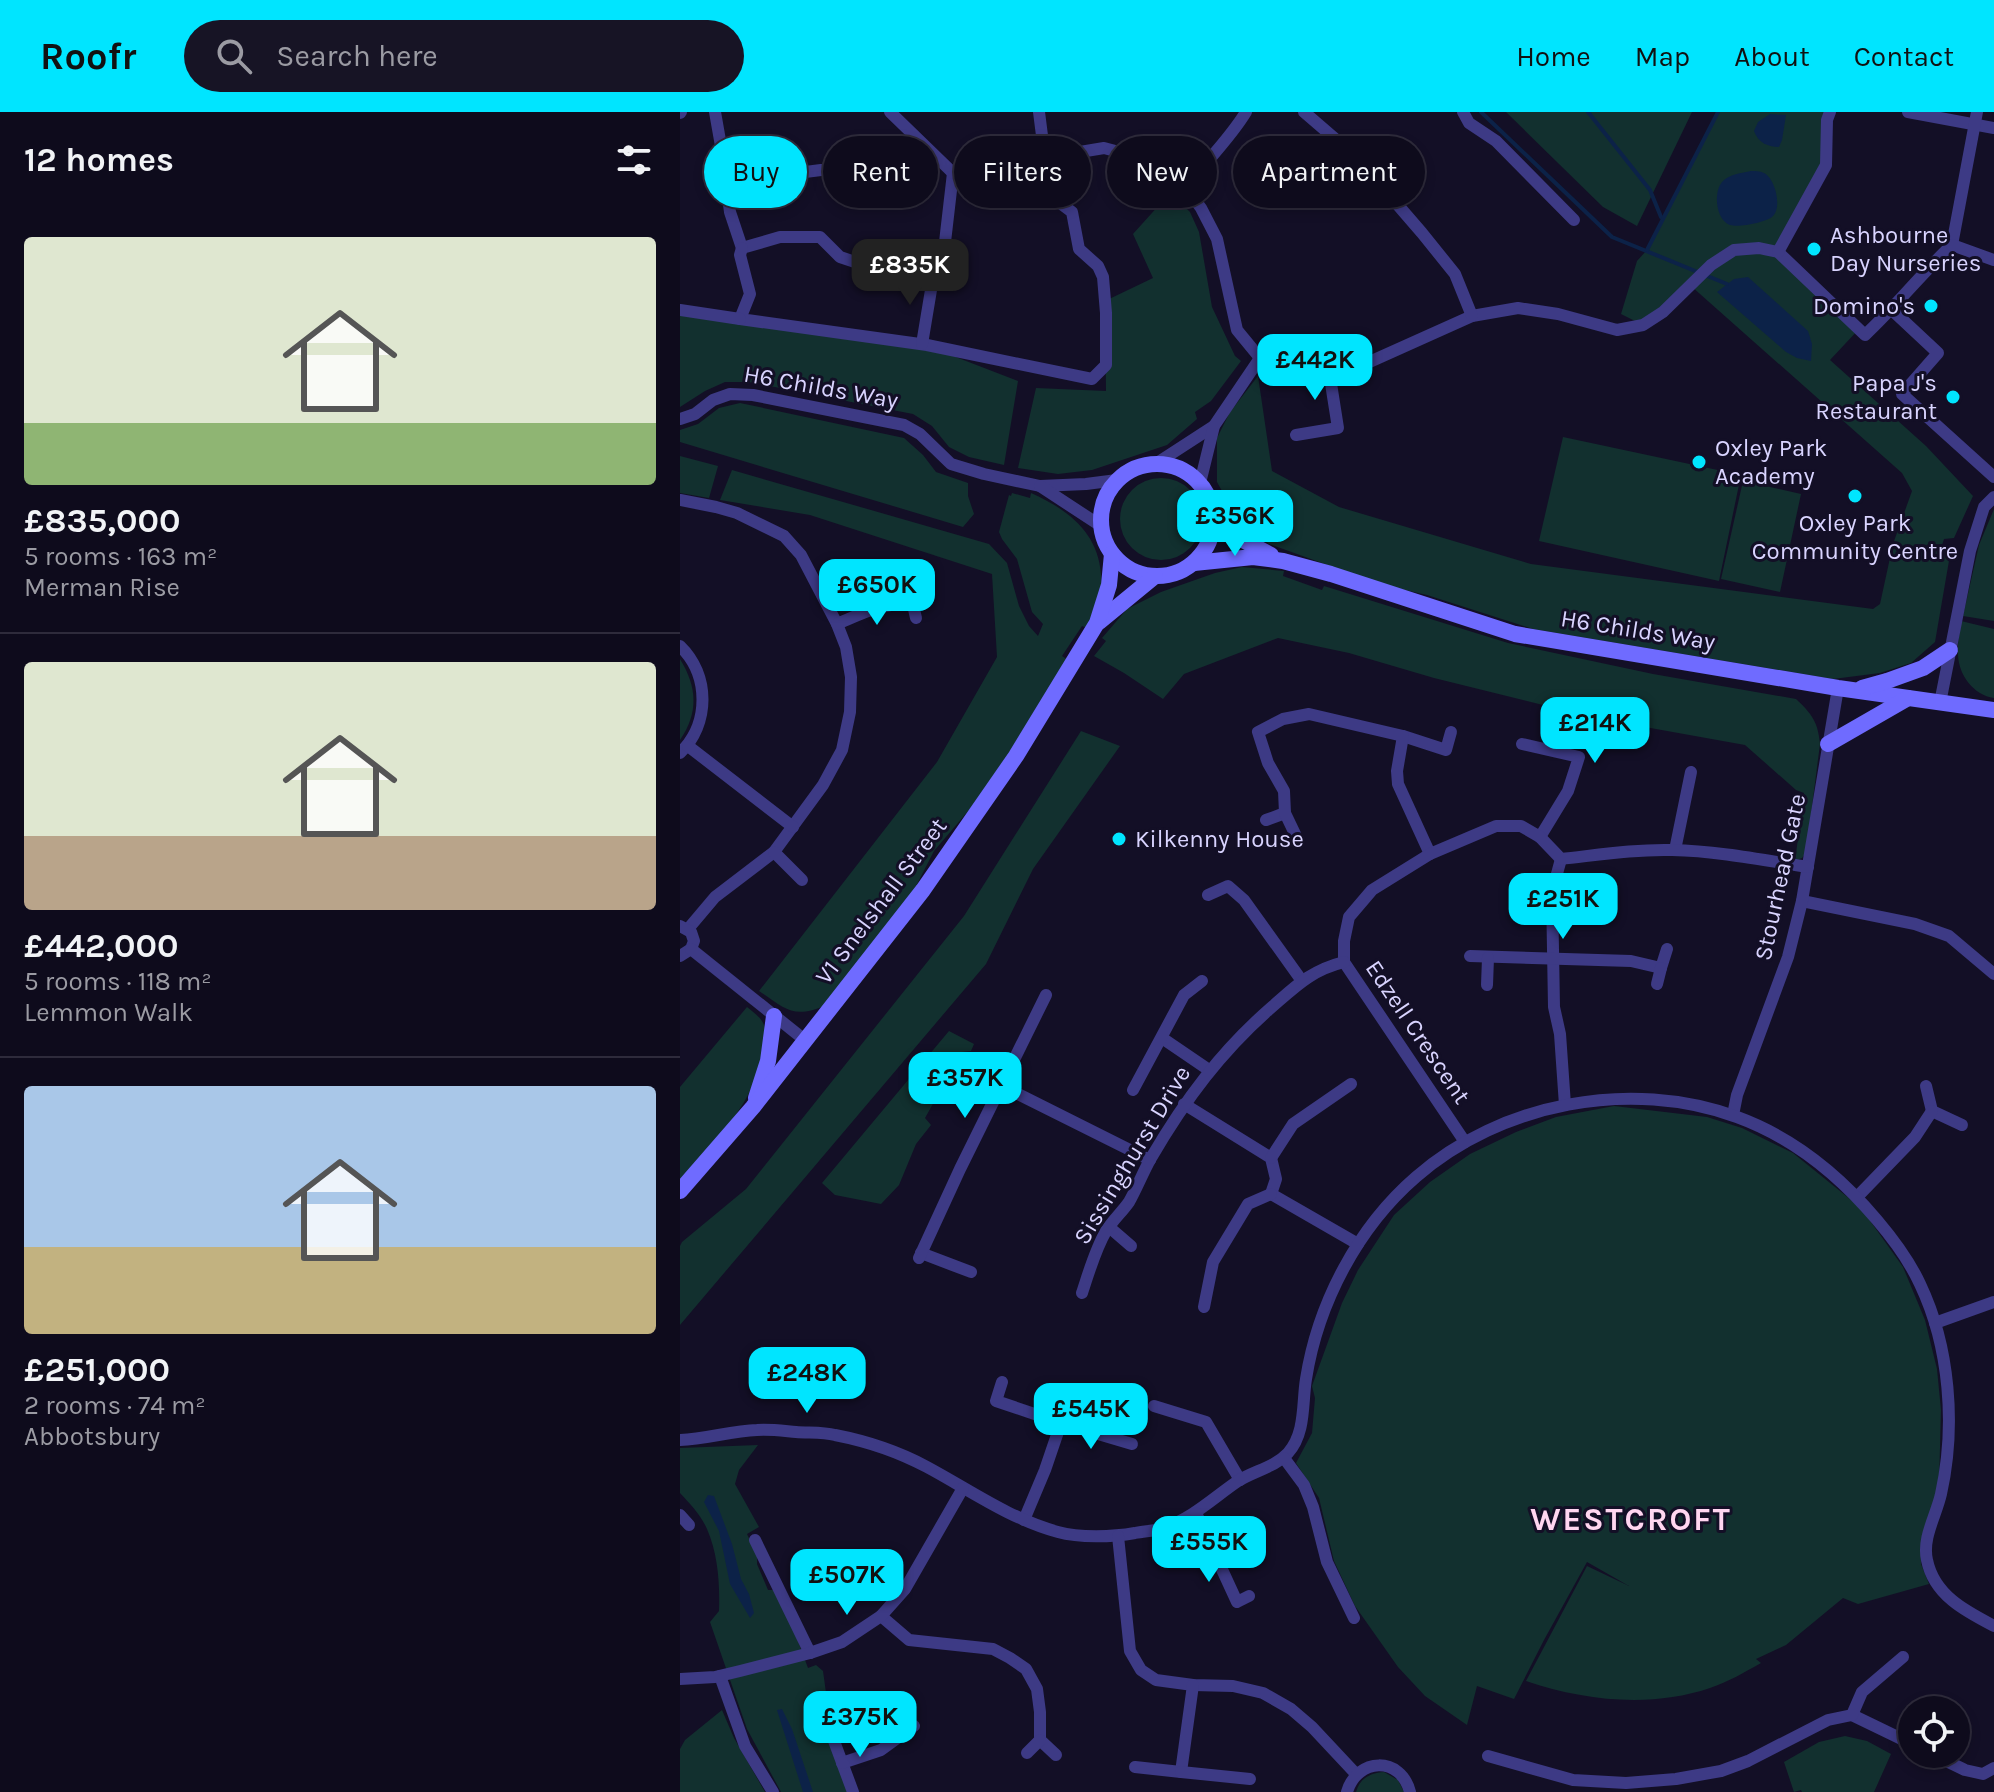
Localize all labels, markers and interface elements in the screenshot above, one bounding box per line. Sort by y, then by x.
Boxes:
search box [184,20,744,92]
text: Roofr [40,34,136,79]
icon: search [212,34,256,78]
text: Search here [276,38,438,74]
text: Home [1516,40,1591,73]
text: Map [1635,40,1690,73]
text: About [1734,40,1810,73]
text: Contact [1854,40,1954,73]
chip: Buy [704,136,807,208]
chip: Rent [823,136,938,208]
chip: Filters [954,136,1091,208]
chip: New [1107,136,1217,208]
chip: Apartment [1233,136,1425,208]
icon: filters [612,138,656,182]
text: 12 homes [24,140,174,180]
place label: Ashbourne Day Nurseries [1830,221,1981,277]
pin: £835K [854,239,966,307]
marker: Ashbourne Day Nurseries [1805,240,1823,258]
text: £835K [870,249,950,280]
icon: home [268,289,412,433]
place label: Domino's [1813,292,1915,320]
marker: Domino's [1922,297,1940,315]
pin: £442K [1259,334,1371,402]
text: £442K [1275,344,1355,375]
street label: H6 Childs Way [742,360,900,414]
place label: Papa J's Restaurant [1815,369,1937,425]
marker: Papa J's Restaurant [1944,388,1962,406]
place label: Oxley Park Academy [1715,434,1827,490]
marker: Oxley Park Academy [1690,453,1708,471]
marker: Oxley Park Community Centre [1846,487,1864,505]
pin: £356K [1179,490,1291,558]
text: £356K [1195,500,1275,531]
text: £835,000 [24,501,181,541]
place label: Oxley Park Community Centre [1752,509,1958,565]
text: 5 rooms · 163 m² [24,541,217,572]
pin: £650K [821,559,933,627]
text: £650K [837,569,917,600]
text: Merman Rise [24,572,180,603]
street label: H6 Childs Way [1559,604,1717,656]
pin: £214K [1539,697,1651,765]
text: £214K [1558,707,1632,738]
icon: home [268,714,412,858]
street label: Stourhead Gate [1749,791,1811,963]
street label: V1 Snelshall Street [809,813,953,989]
place label: Kilkenny House [1135,825,1304,853]
marker: Kilkenny House [1110,830,1128,848]
pin: £251K [1507,873,1619,941]
text: £251K [1527,883,1599,914]
text: £442,000 [24,926,179,966]
street label: Edzell Crescent [1360,955,1476,1109]
text: 5 rooms · 118 m² [24,966,212,997]
text: Lemmon Walk [24,997,193,1028]
pin: £357K [909,1052,1021,1120]
street label: Sissinghurst Drive [1068,1061,1196,1249]
text: £357K [927,1062,1003,1093]
icon: home [268,1138,412,1282]
pin: £248K [751,1347,863,1415]
text: £251,000 [24,1350,170,1390]
text: £248K [767,1357,847,1388]
pin: £545K [1035,1383,1147,1451]
text: 2 rooms · 74 m² [24,1390,206,1421]
text: £545K [1052,1393,1130,1424]
text: Abbotsbury [24,1421,160,1452]
district label: WESTCROFT [1530,1501,1732,1538]
pin: £555K [1153,1516,1265,1584]
text: £555K [1170,1526,1248,1557]
pin: £507K [791,1549,903,1617]
text: £507K [808,1559,886,1590]
pin: £375K [804,1691,916,1759]
map controls [1898,1696,1970,1768]
button: locate [1898,1696,1970,1768]
text: £375K [822,1701,898,1732]

